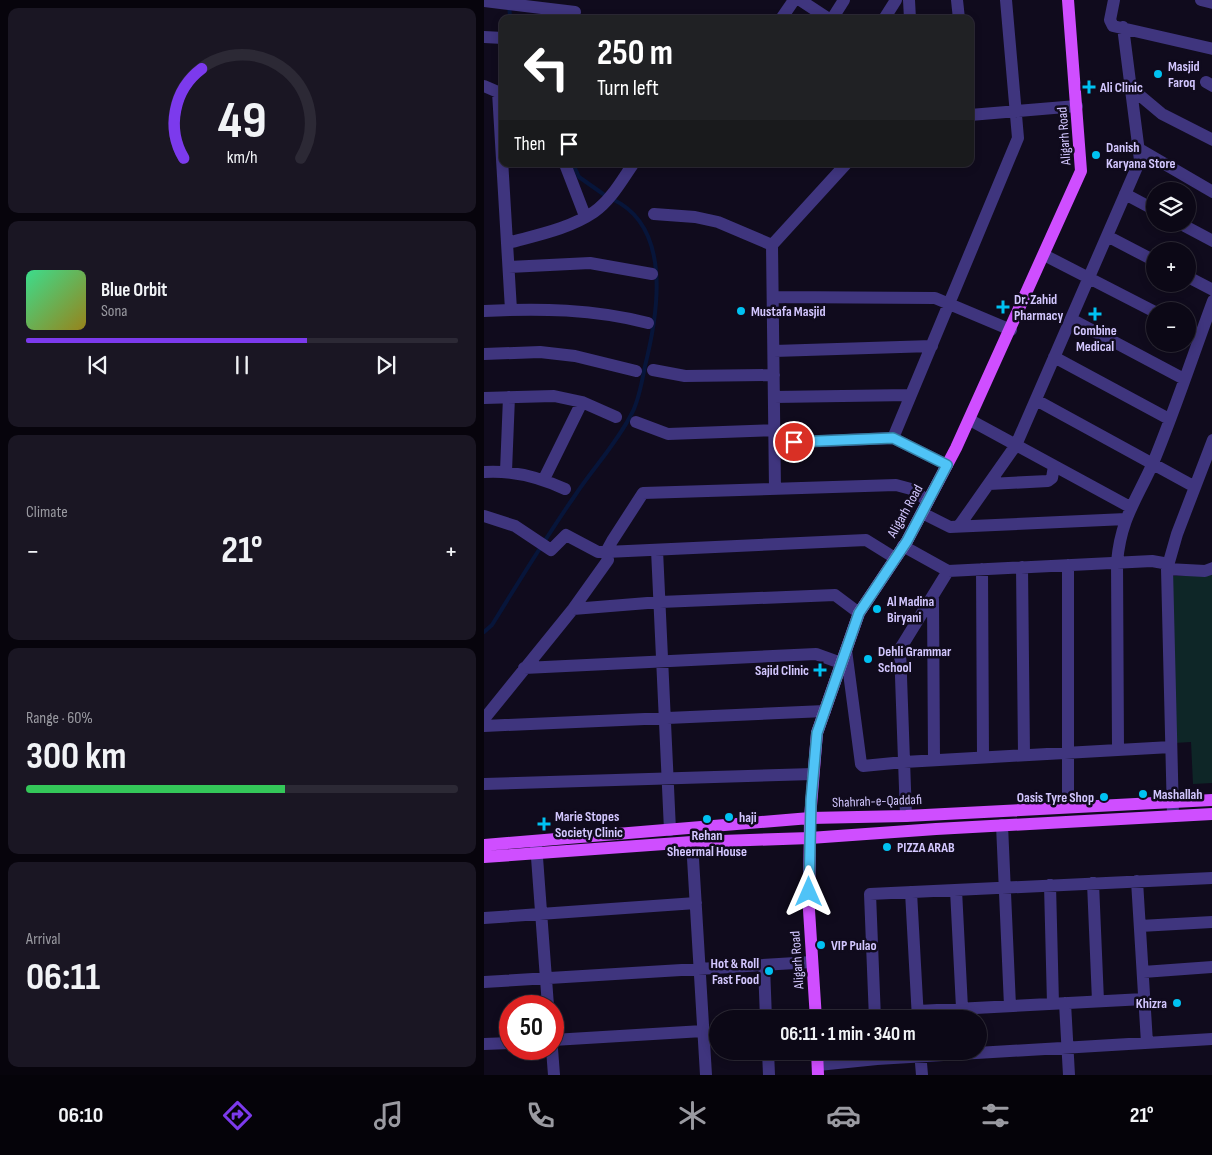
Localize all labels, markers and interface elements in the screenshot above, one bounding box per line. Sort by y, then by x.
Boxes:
text: 250 m [597,32,673,75]
icon: left [514,35,579,100]
place label: Masjid Faroq [1168,58,1200,91]
marker: Masjid Faroq [1152,68,1164,80]
text: Turn left [597,75,659,102]
place label: Ali Clinic [1099,79,1143,96]
marker: Ali Clinic [1082,80,1096,94]
text: 49 [218,90,266,153]
street label: Aligarh Road [1053,106,1075,167]
icon: arrive [555,130,583,158]
text: Then [514,133,545,156]
place label: Danish Karyana Store [1106,139,1176,172]
text: km/h [227,147,257,168]
marker: Danish Karyana Store [1090,149,1102,161]
map controls [1146,182,1196,352]
button: layers [1146,182,1196,232]
button: + [1146,242,1196,292]
text: Blue Orbit [101,279,167,302]
place label: Dr. Zahid Pharmacy [1014,291,1063,324]
marker: Dr. Zahid Pharmacy [996,300,1010,314]
text: Sona [101,302,128,321]
button: − [1146,302,1196,352]
place label: Mustafa Masjid [751,303,826,320]
marker: Mustafa Masjid [735,305,747,317]
marker: Combine Medical [1089,308,1101,320]
place label: Combine Medical [1073,322,1117,355]
icon: previous [84,351,112,379]
icon: pause [228,351,256,379]
icon: next [372,351,400,379]
pin [773,421,815,463]
icon: arrive [780,428,808,456]
street label: Aligarh Road [883,481,927,541]
text: Climate [26,503,68,522]
text: 21° [221,528,263,573]
text: − [26,535,40,568]
text: + [444,535,458,568]
place label: Al Madina Biryani [886,593,935,626]
marker: Al Madina Biryani [871,603,883,615]
place label: Dehli Grammar School [878,643,952,676]
marker: Dehli Grammar School [862,653,874,665]
place label: Sajid Clinic [755,662,809,679]
marker: Sajid Clinic [813,663,827,677]
text: Range · 60% [26,709,93,728]
text: 300 km [26,734,126,779]
place label: Mashallah [1153,786,1203,803]
marker: Mashallah [1137,788,1149,800]
place label: Oasis Tyre Shop [1017,789,1094,806]
street label: Shahrah-e-Qaddafi [832,791,922,811]
marker: Oasis Tyre Shop [1098,791,1110,803]
place label: Marie Stopes Society Clinic [555,808,623,841]
place label: haji [739,809,757,826]
marker: haji [723,811,735,823]
marker: Rehan Sheermal House [701,813,713,825]
marker: Marie Stopes Society Clinic [537,817,551,831]
place label: Rehan Sheermal House [667,827,747,860]
place label: PIZZA ARAB [897,839,955,856]
marker: PIZZA ARAB [881,841,893,853]
position arrow [782,865,834,917]
text: Arrival [26,930,60,949]
street label: Aligarh Road [786,930,808,991]
place label: VIP Pulao [831,937,877,954]
marker: VIP Pulao [815,939,827,951]
text: 06:11 [26,955,100,1000]
place label: Hot & Roll Fast Food [711,955,759,988]
marker: Hot & Roll Fast Food [763,965,775,977]
speed limit sign: 50 [499,995,564,1060]
place label: Khizra [1136,995,1167,1012]
marker: Khizra [1171,997,1183,1009]
text: 06:11 · 1 min · 340 m [780,1023,916,1046]
icon: directions [220,1098,255,1133]
icon: music [371,1098,406,1133]
icon: phone [523,1098,558,1133]
icon: climate [675,1098,710,1133]
icon: car [826,1098,861,1133]
icon: filters [978,1098,1013,1133]
text: 06:10 [58,1102,103,1129]
text: 21° [1130,1102,1154,1129]

